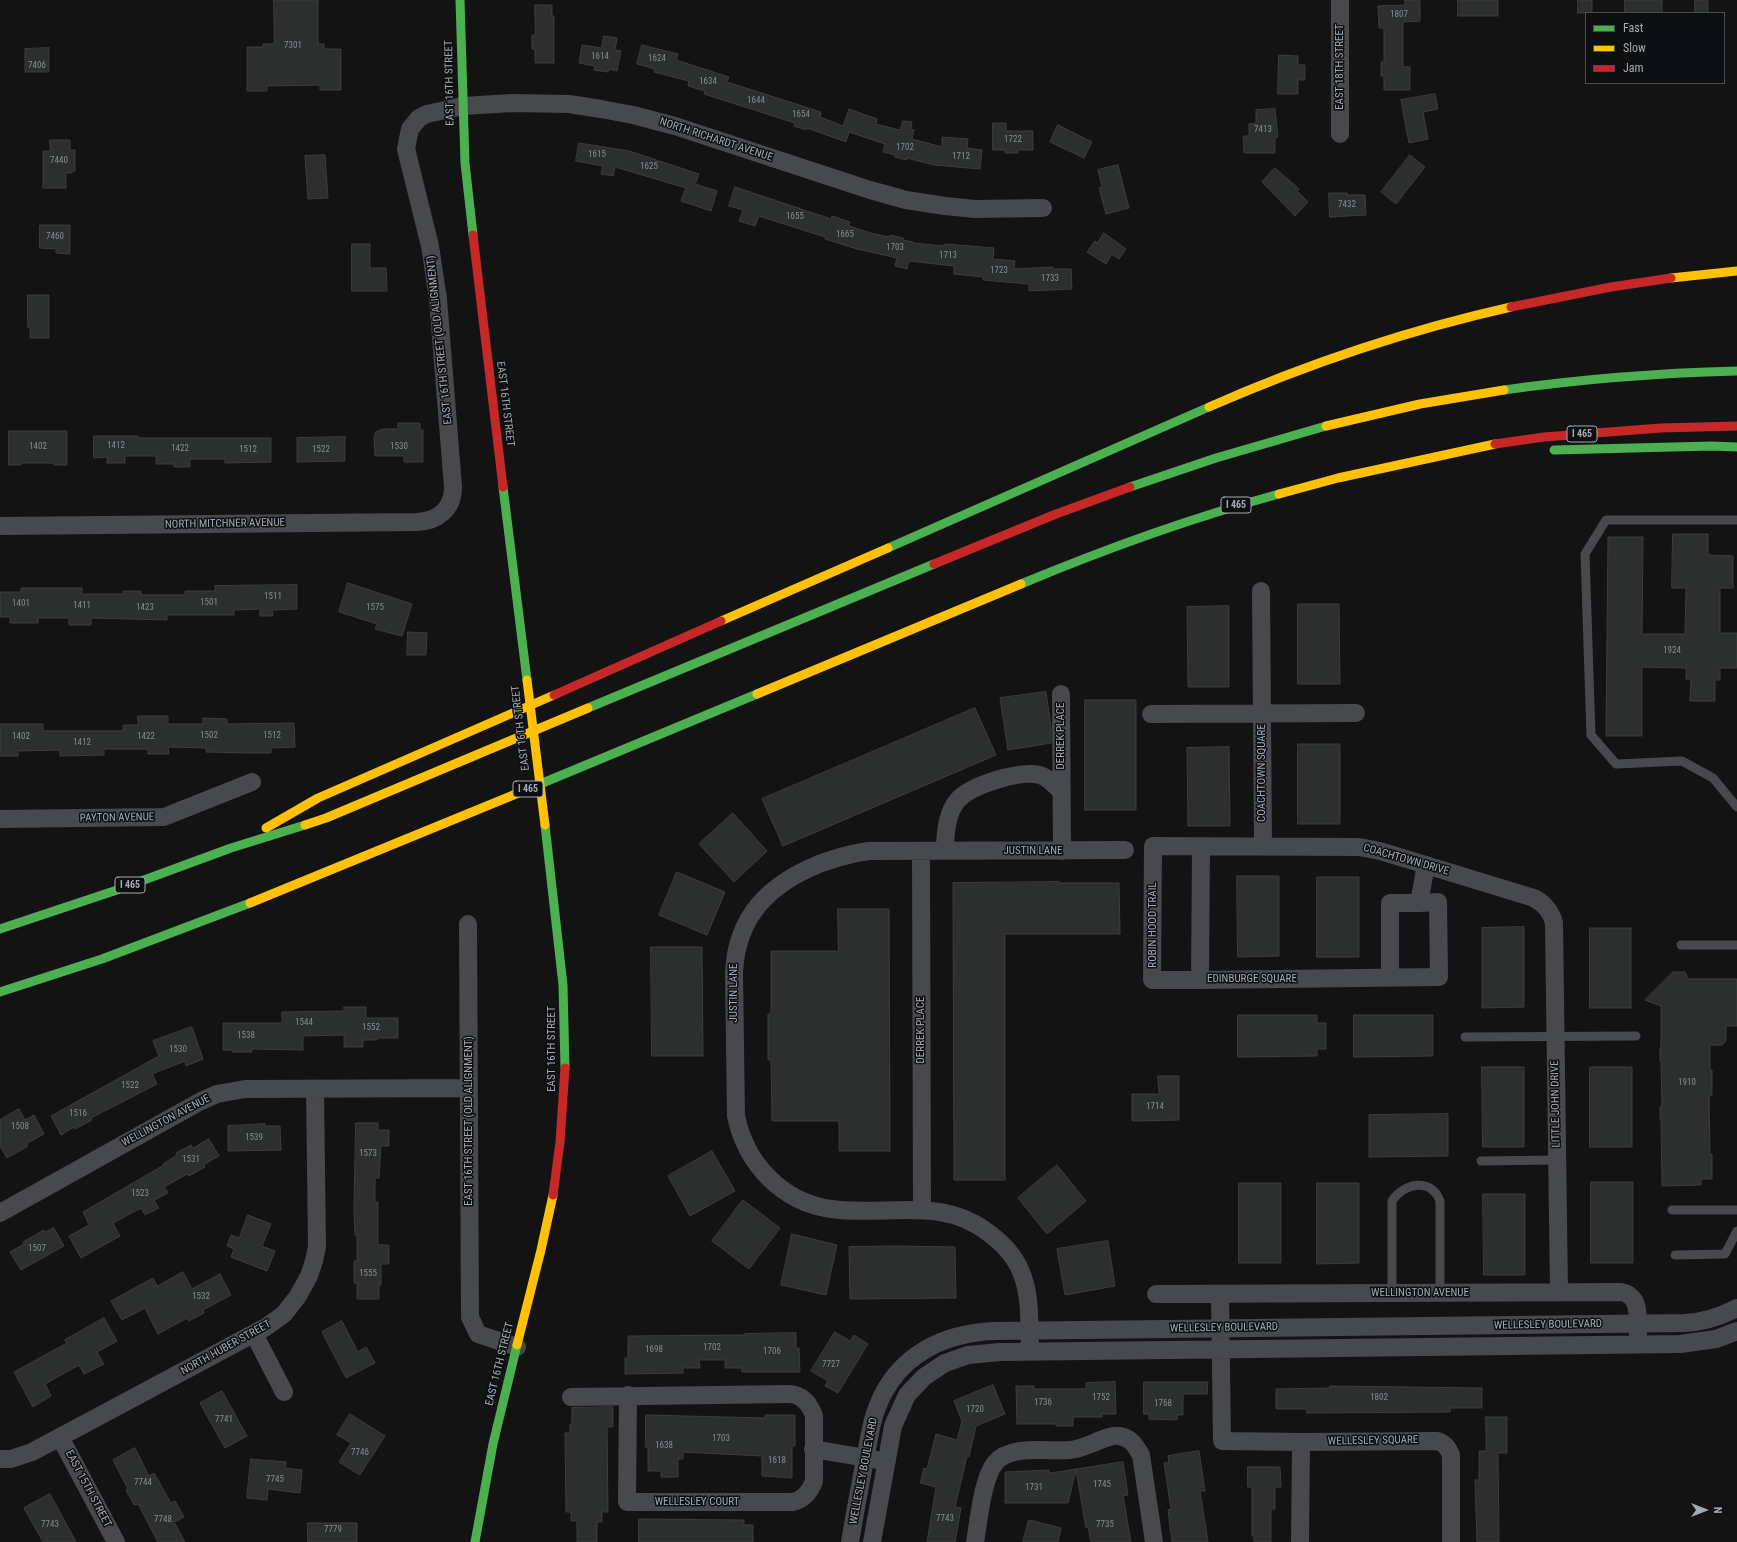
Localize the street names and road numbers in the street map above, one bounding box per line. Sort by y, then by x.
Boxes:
street label: EAST 18TH STREET [1333,24,1347,110]
street label: EAST 16TH STREET [443,40,457,126]
street label: NORTH RICHARDT AVENUE [658,115,774,165]
street label: EAST 16TH STREET (OLD ALIGNMENT) [425,255,455,425]
street label: EAST 16TH STREET [493,361,517,447]
road number: I 465 [1567,426,1597,442]
road number: I 465 [1221,497,1251,513]
street label: NORTH MITCHNER AVENUE [165,516,285,532]
street label: EAST 16TH STREET [509,685,533,771]
street label: DERREK PLACE [1054,703,1068,769]
street label: COACHTOWN SQUARE [1255,724,1269,822]
road number: I 465 [513,781,543,797]
street label: PAYTON AVENUE [80,811,154,825]
street label: COACHTOWN DRIVE [1362,841,1450,879]
street label: JUSTIN LANE [1004,844,1062,858]
road number: I 465 [115,877,145,893]
street label: ROBIN HOOD TRAIL [1146,882,1160,968]
street label: JUSTIN LANE [727,964,741,1022]
street label: EDINBURGE SQUARE [1207,972,1297,986]
street label: DERREK PLACE [914,997,928,1063]
street label: EAST 16TH STREET [545,1006,559,1092]
street label: EAST 16TH STREET (OLD ALIGNMENT) [462,1036,476,1206]
street label: LITTLE JOHN DRIVE [1549,1060,1563,1148]
street label: WELLINGTON AVENUE [120,1092,212,1150]
street label: WELLINGTON AVENUE [1371,1286,1469,1300]
street label: WELLESLEY BOULEVARD [1494,1317,1602,1333]
street label: NORTH HUBER STREET [179,1318,273,1378]
street label: WELLESLEY BOULEVARD [1170,1320,1278,1336]
street label: EAST 16TH STREET [483,1321,517,1407]
street label: WELLESLEY BOULEVARD [847,1417,881,1525]
street label: WELLESLEY SQUARE [1328,1434,1418,1448]
street label: EAST 15TH STREET [62,1448,114,1530]
street label: WELLESLEY COURT [655,1495,739,1509]

